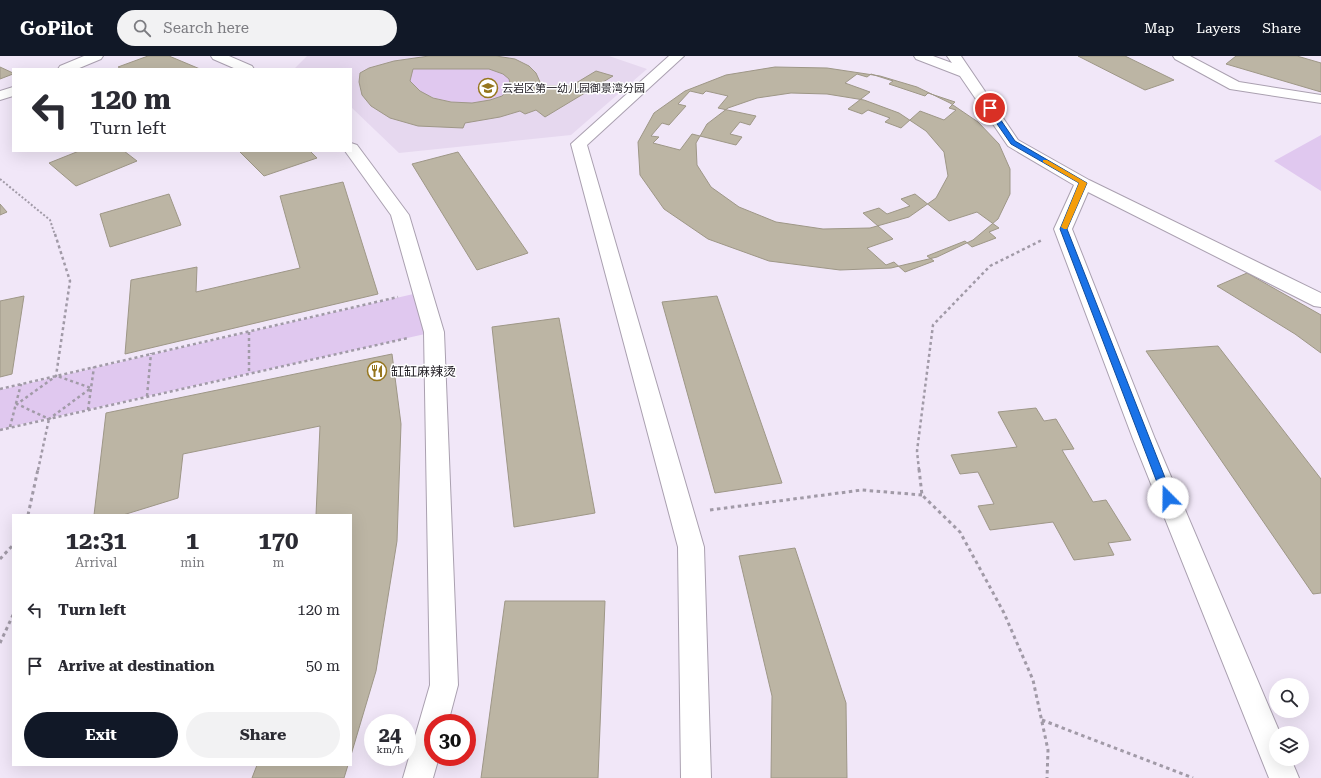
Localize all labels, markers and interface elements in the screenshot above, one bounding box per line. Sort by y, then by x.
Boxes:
search box [117,10,397,46]
text: GoPilot [20,17,93,40]
icon: search [131,17,153,39]
text: Search here [163,19,249,37]
text: Map [1144,20,1174,36]
text: Layers [1196,20,1240,36]
text: Share [1262,20,1301,36]
school or university icon: 云岩区第一幼儿园御景湾分园 [477,77,499,99]
place label: 云岩区第一幼儿园御景湾分园 [502,82,645,95]
text: 120 m [90,83,171,116]
icon: left [24,84,76,136]
pin [973,91,1007,125]
icon: arrive [979,97,1001,119]
text: Turn left [90,117,166,138]
restaurant icon: 缸缸麻辣烫 [366,360,388,382]
place label: 缸缸麻辣烫 [391,364,456,379]
position arrow [1147,477,1189,519]
text: 12:31 [66,527,127,555]
text: 1 [186,527,199,555]
text: 170 [258,527,299,555]
text: Arrival [75,555,117,570]
text: min [180,555,205,570]
text: m [272,555,284,570]
icon: left [24,599,46,621]
text: Turn left [58,601,126,619]
text: 120 m [297,601,340,619]
icon: arrive [24,655,46,677]
text: Arrive at destination [58,657,214,675]
text: 50 m [306,657,340,675]
map controls [1269,678,1309,766]
button: search [1269,678,1309,718]
button: Exit [24,712,178,758]
button: Share [186,712,340,758]
speed limit sign: 30 [424,714,476,766]
text: 24 [379,723,401,747]
button: layers [1269,726,1309,766]
text: km/h [377,744,403,755]

